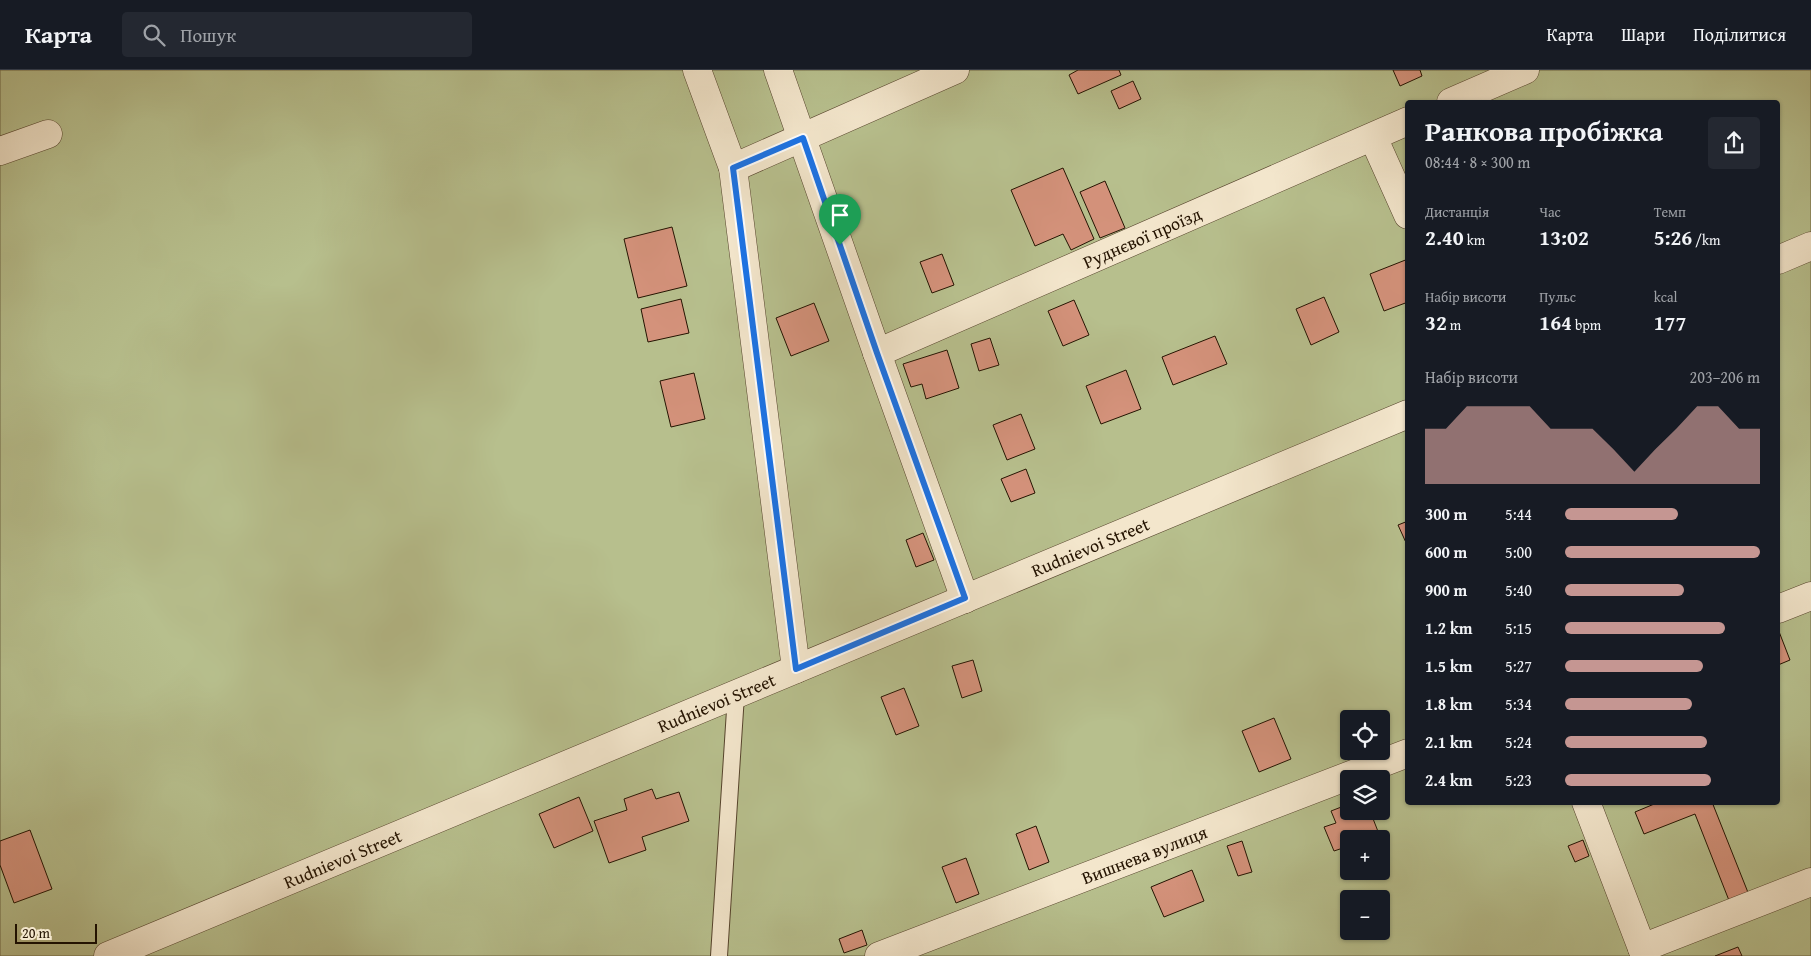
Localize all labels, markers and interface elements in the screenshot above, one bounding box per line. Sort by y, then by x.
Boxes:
search box [122,12,472,57]
text: Карта [25,17,92,52]
icon: search [140,21,168,49]
text: Пошук [180,21,236,49]
text: Карта [1547,21,1593,48]
text: Шари [1621,21,1665,48]
text: Поділитися [1693,21,1786,48]
text: Ранкова пробіжка [1425,110,1663,151]
button: share [1708,117,1760,169]
text: 08:44 · 8 × 300 m [1425,150,1530,174]
pin [819,194,861,245]
street label: Руднєвої проїзд [1078,199,1205,275]
icon: arrive [826,201,854,229]
text: Дистанція [1425,202,1489,222]
text: Час [1539,202,1561,222]
text: Темп [1654,202,1686,222]
text: 2.40 [1425,222,1464,253]
text: 13:02 [1539,222,1589,253]
text: 5:26 [1654,222,1692,253]
text: km [1464,230,1485,250]
text: /km [1692,230,1720,250]
text: Набір висоти [1425,287,1506,307]
text: Пульс [1539,287,1576,307]
text: kcal [1654,287,1678,307]
text: 32 [1425,307,1447,338]
text: 164 [1539,307,1572,338]
text: 177 [1654,307,1686,338]
text: m [1447,315,1461,335]
text: bpm [1572,315,1601,335]
text: Набір висоти [1425,365,1518,389]
text: 203–206 m [1690,365,1760,389]
text: 300 m [1425,502,1467,526]
text: 5:44 [1505,502,1532,526]
street label: Rudnievoi Street [1027,510,1154,583]
text: 600 m [1425,540,1467,564]
text: 5:00 [1505,540,1532,564]
text: 900 m [1425,578,1467,602]
text: 5:40 [1505,578,1532,602]
text: 1.2 km [1425,616,1472,640]
text: 5:15 [1505,616,1532,640]
text: 1.5 km [1425,654,1472,678]
text: 5:27 [1505,654,1532,678]
street label: Rudnievoi Street [653,666,780,739]
text: 1.8 km [1425,692,1472,716]
text: 5:34 [1505,692,1532,716]
map controls [1340,710,1390,940]
button: locate [1340,710,1390,760]
text: 2.1 km [1425,730,1472,754]
text: 5:24 [1505,730,1532,754]
text: 2.4 km [1425,768,1472,792]
text: 5:23 [1505,768,1532,792]
button: layers [1340,770,1390,820]
street label: Вишнева вулиця [1077,818,1211,891]
street label: Rudnievoi Street [279,821,406,895]
button: + [1340,830,1390,880]
button: − [1340,890,1390,940]
scale bar [15,921,98,944]
text: 20 m [22,923,50,943]

